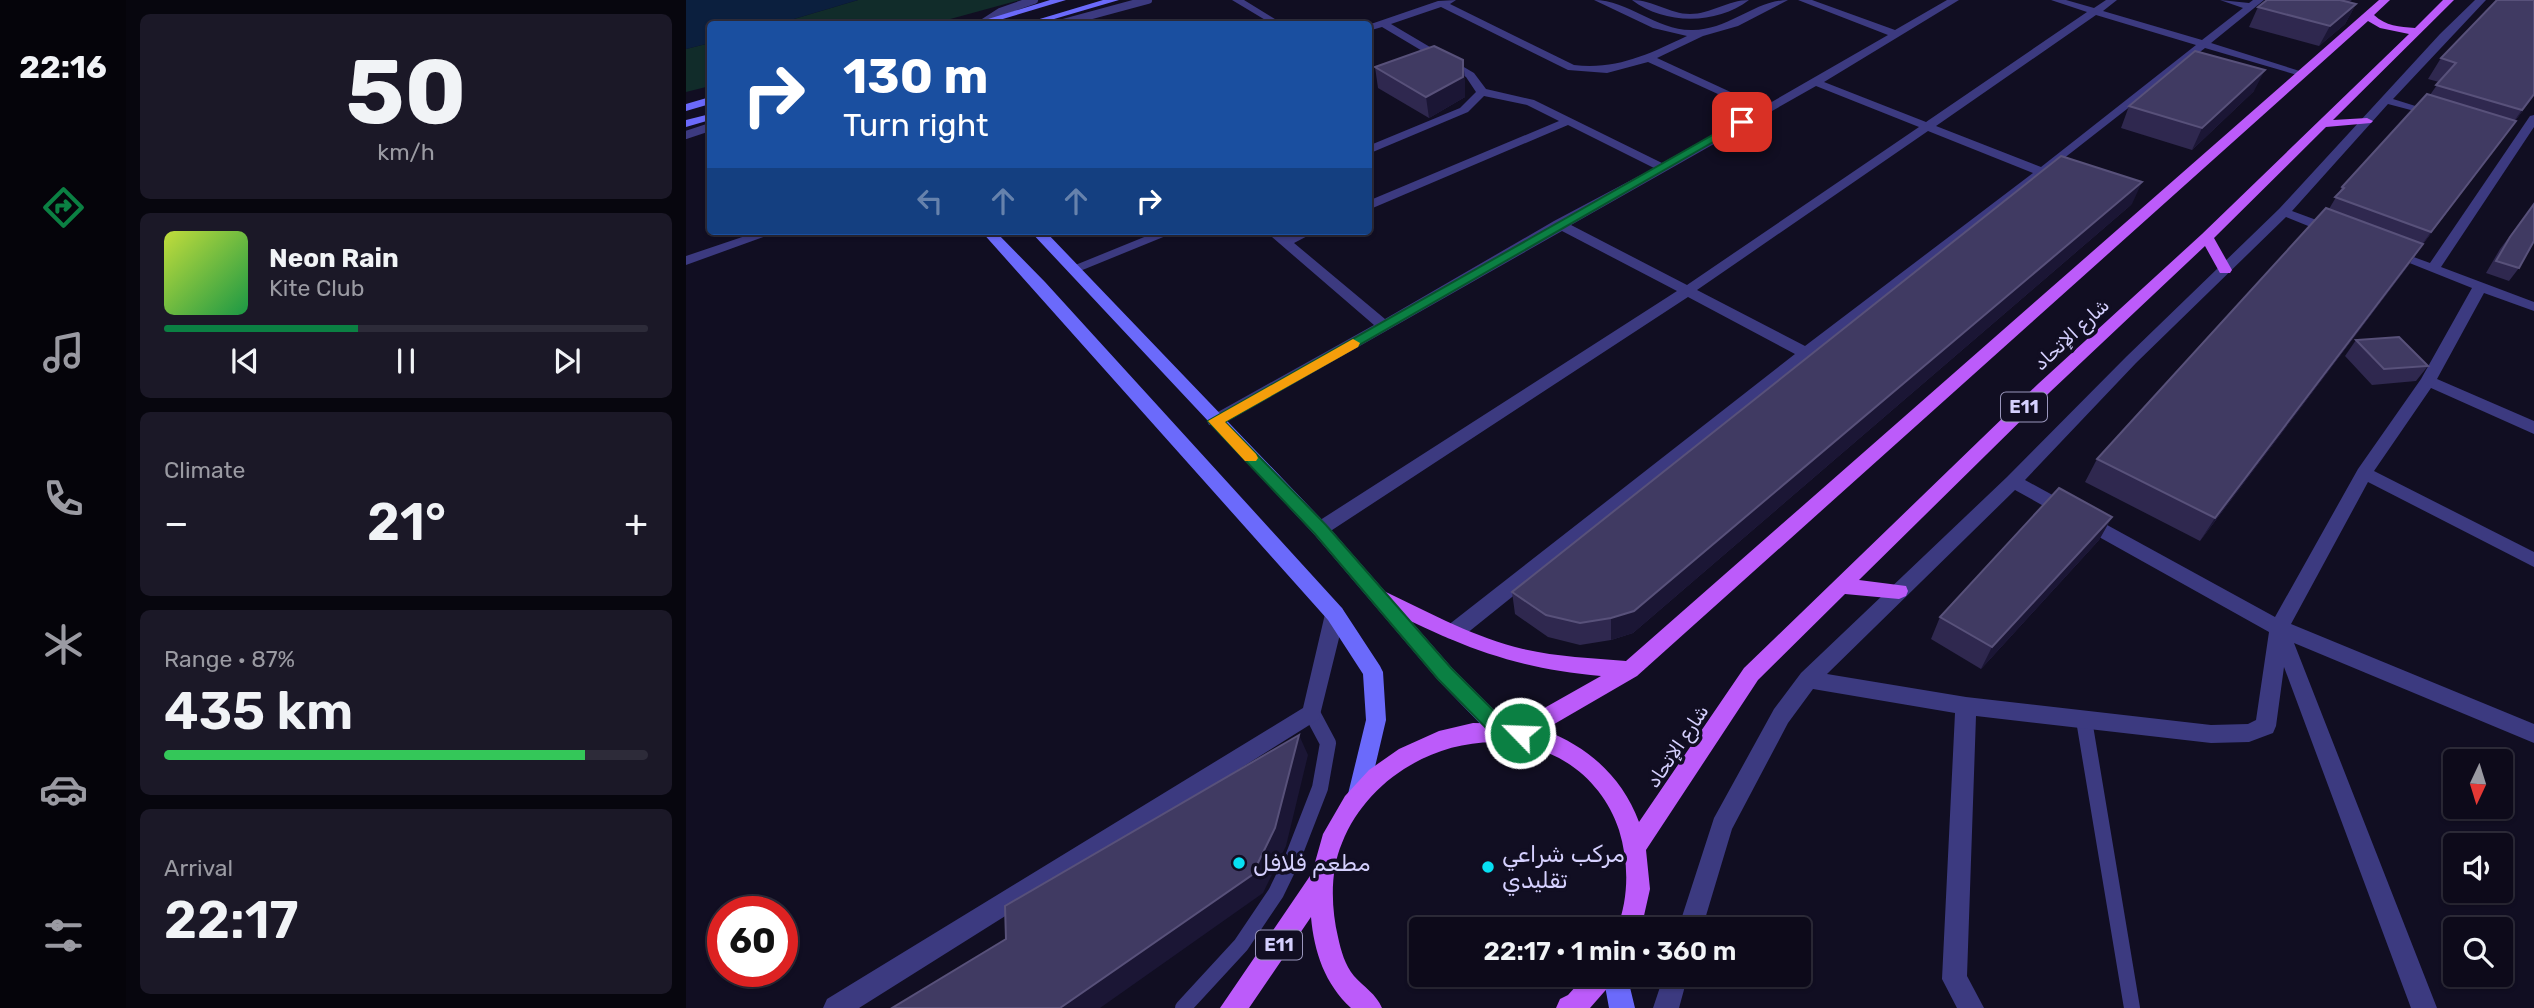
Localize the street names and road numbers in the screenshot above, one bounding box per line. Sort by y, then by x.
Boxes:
street label: شارع الإتحاد [2029,294,2115,377]
road number: E11 [2001,393,2047,422]
street label: شارع الإتحاد [1641,700,1715,793]
road number: E11 [1256,930,1302,960]

